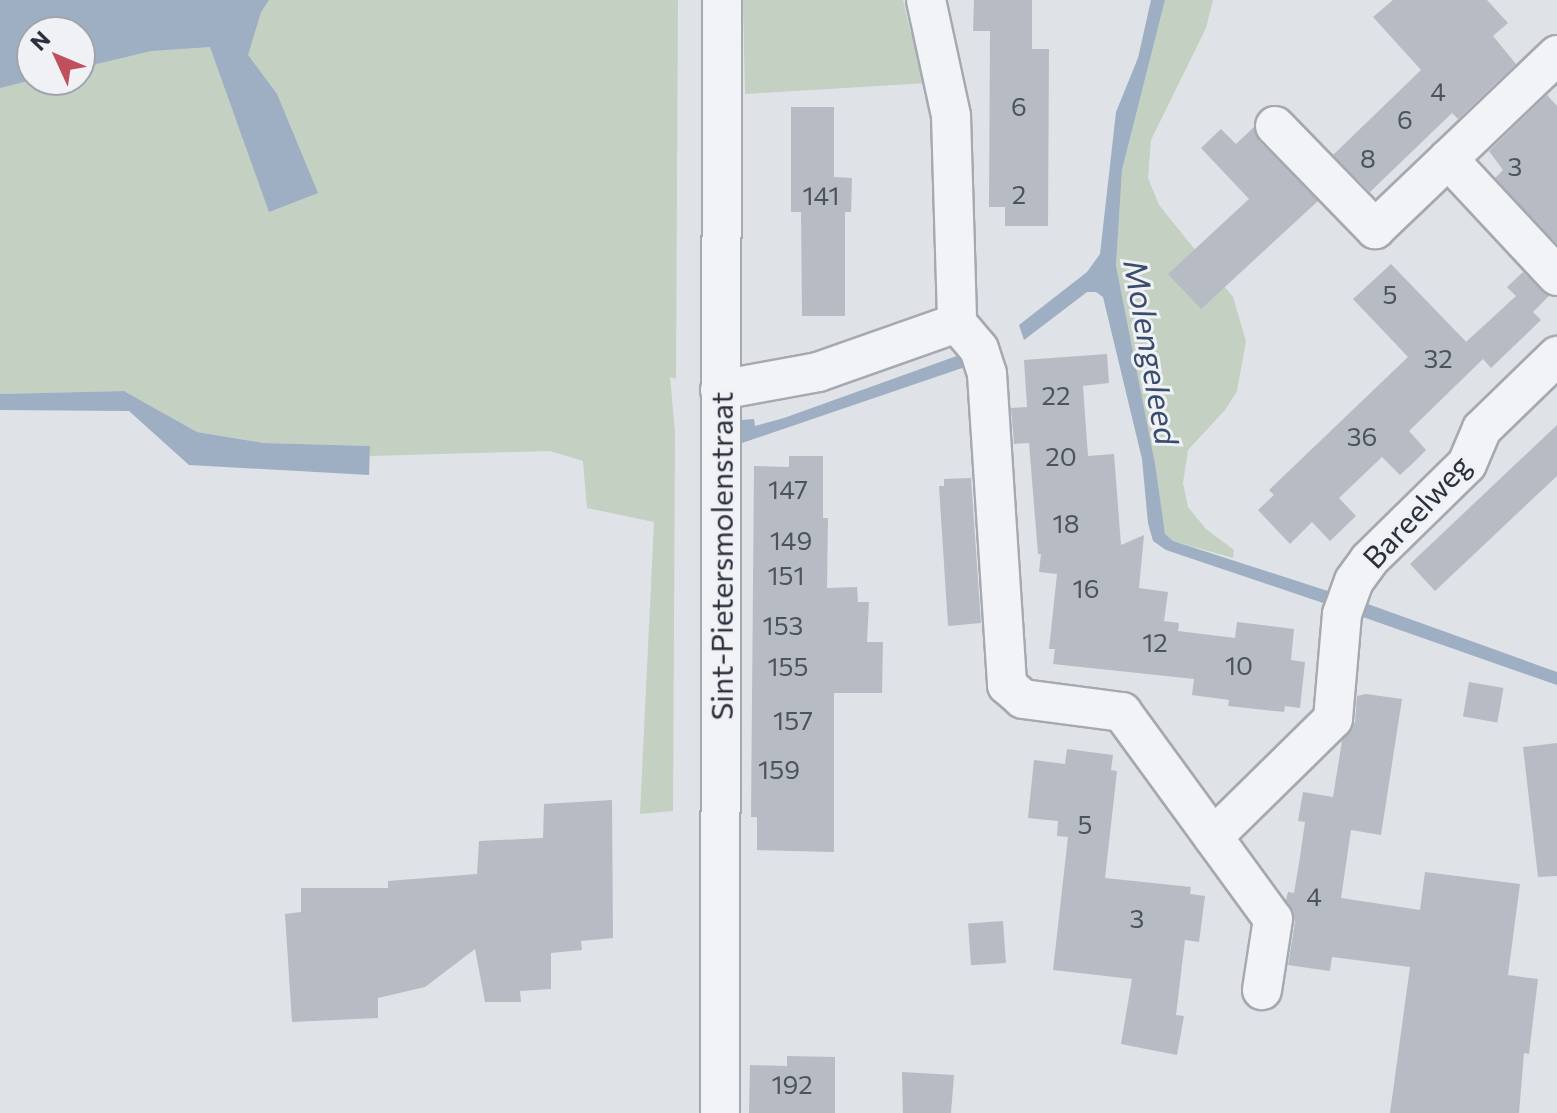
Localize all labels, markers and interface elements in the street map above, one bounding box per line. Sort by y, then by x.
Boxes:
north arrow [16,16,96,96]
text: N [24,25,55,56]
house number: 4 [1430,75,1446,107]
house number: 6 [1011,90,1027,122]
house number: 6 [1397,103,1413,135]
house number: 8 [1360,142,1376,174]
house number: 3 [1508,150,1522,182]
house number: 2 [1012,178,1026,210]
house number: 141 [802,179,840,211]
water label: Molengeleed [1117,256,1187,448]
house number: 5 [1383,278,1397,310]
house number: 32 [1423,342,1453,374]
house number: 22 [1042,379,1070,411]
street label: Sint-Pietersmolenstraat [703,392,739,720]
house number: 36 [1347,420,1377,452]
house number: 20 [1045,440,1077,472]
street label: Bareelweg [1355,447,1477,575]
house number: 147 [768,473,808,505]
house number: 18 [1053,507,1079,539]
house number: 149 [770,524,812,556]
house number: 151 [767,559,805,591]
house number: 16 [1073,572,1099,604]
house number: 153 [763,609,803,641]
house number: 12 [1142,626,1168,658]
house number: 10 [1225,649,1253,681]
house number: 155 [768,650,808,682]
house number: 157 [773,704,813,736]
house number: 159 [758,753,800,785]
house number: 5 [1078,808,1092,840]
house number: 4 [1306,880,1322,912]
house number: 3 [1130,902,1144,934]
house number: 192 [771,1068,813,1100]

